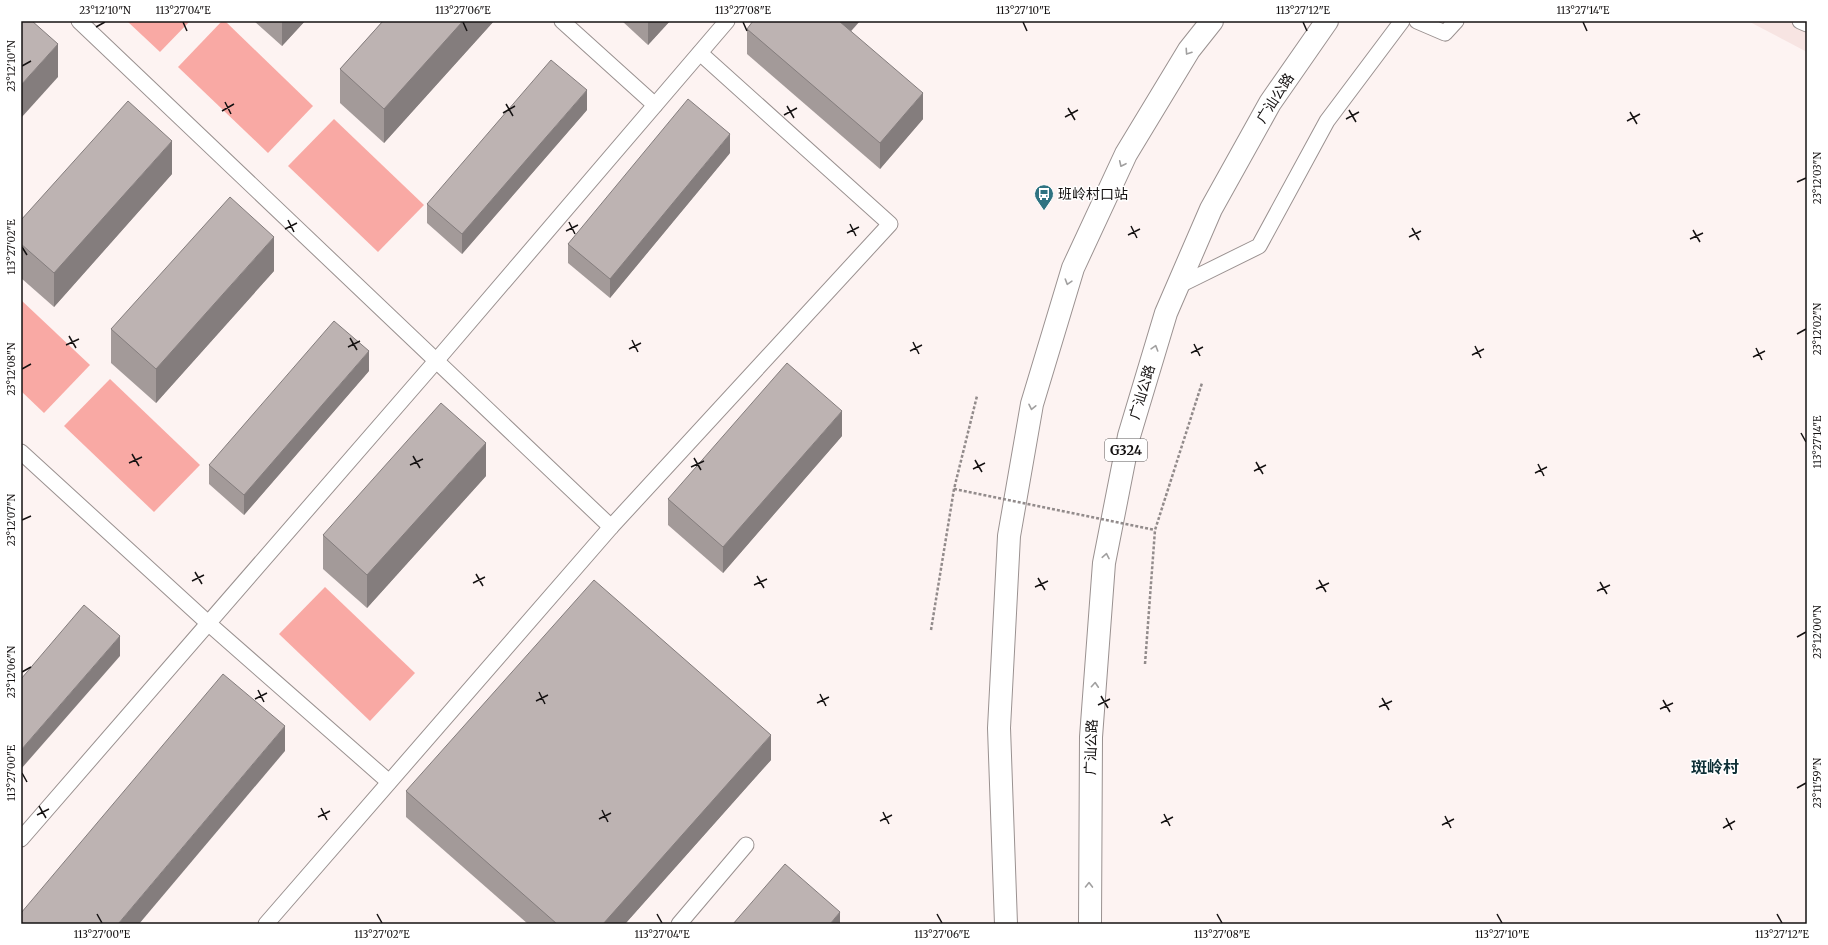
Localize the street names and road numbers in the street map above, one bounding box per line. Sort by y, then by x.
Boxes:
street label: 广汕公路 [1252,70,1298,126]
street label: 广汕公路 [1125,363,1159,421]
road number: G324 [1105,439,1147,461]
street label: 广汕公路 [1081,719,1101,775]

